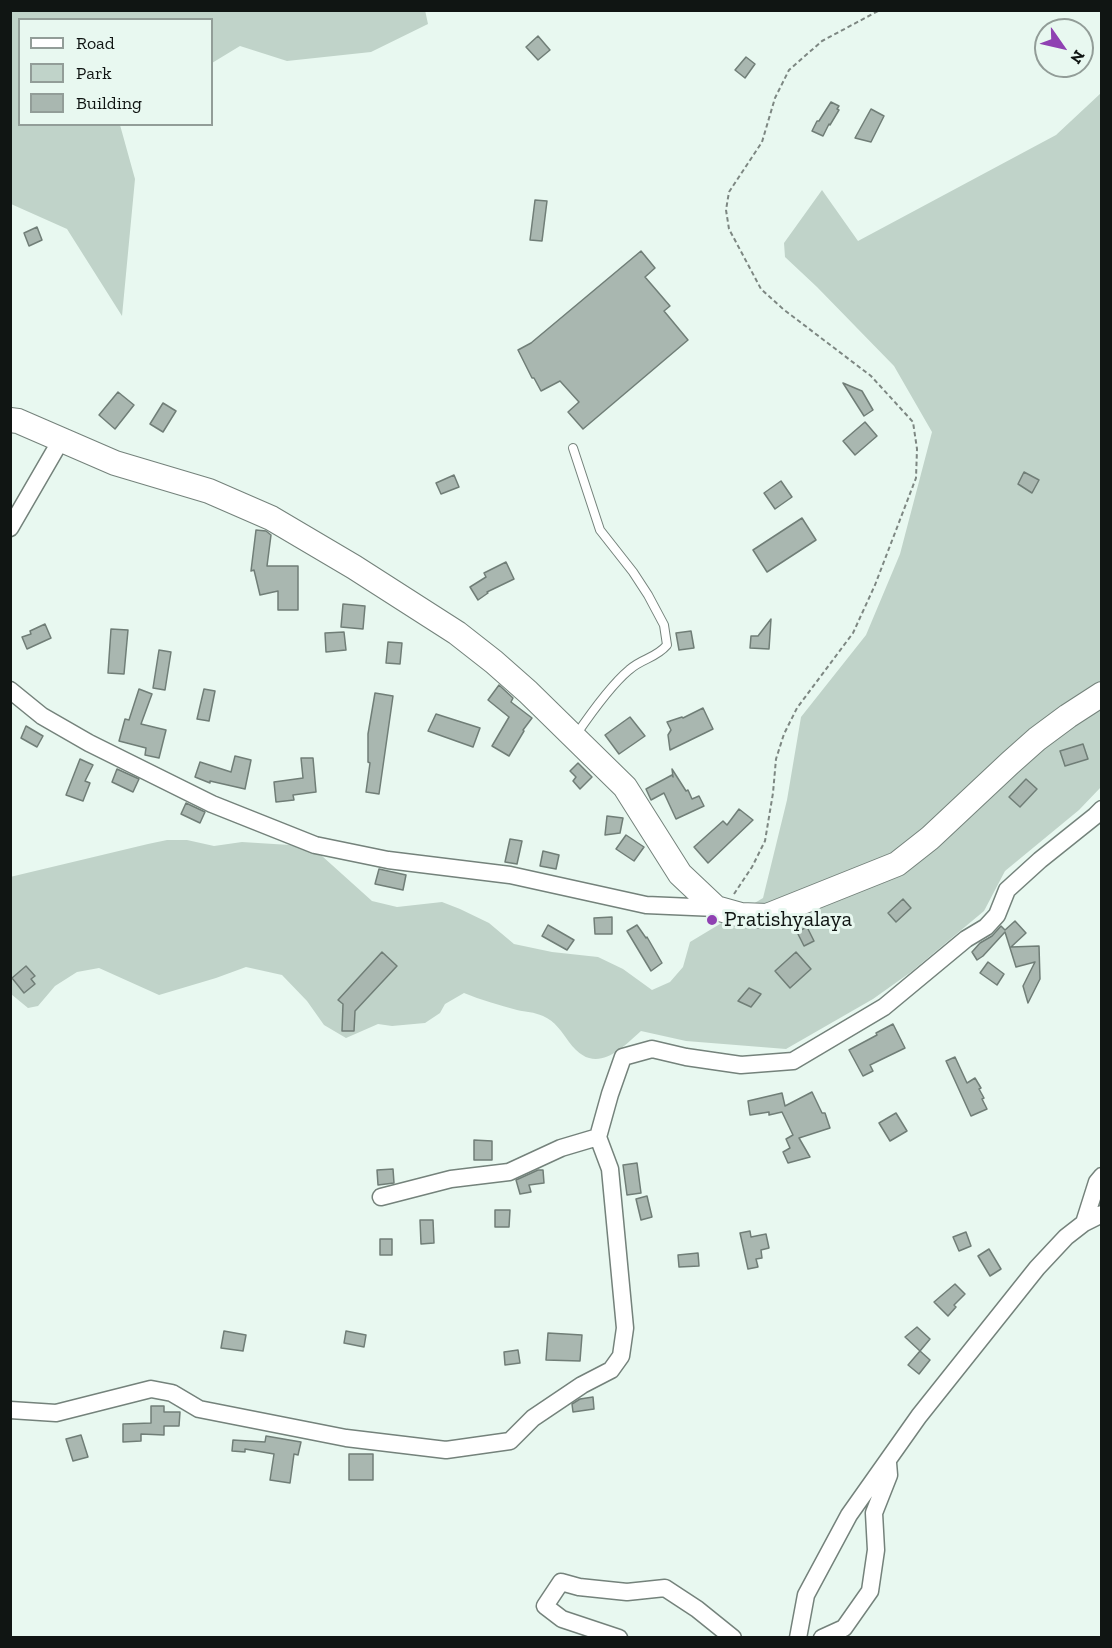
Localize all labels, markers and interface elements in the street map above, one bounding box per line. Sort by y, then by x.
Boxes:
legend [18,18,213,126]
north arrow [1034,18,1094,78]
text: Road [76,32,115,54]
text: N [1066,47,1089,68]
text: Park [76,62,112,84]
text: Building [76,92,142,114]
place label: Pratishyalaya [724,907,852,933]
marker: Pratishyalaya [705,913,719,927]

